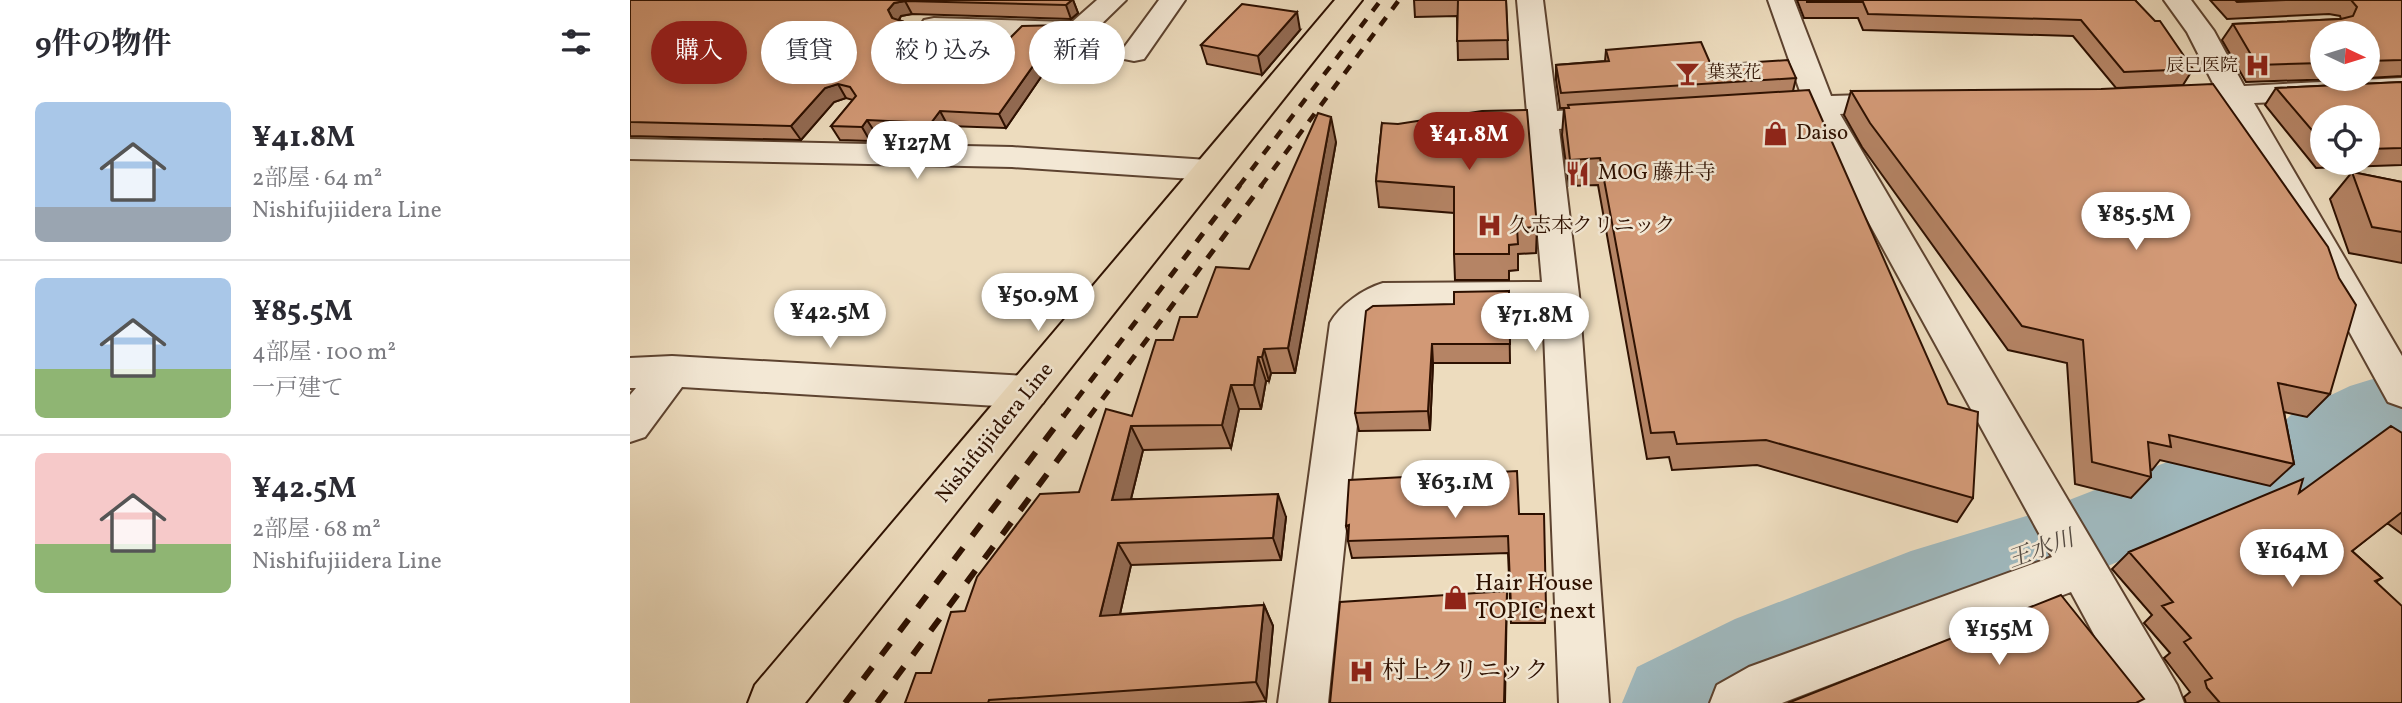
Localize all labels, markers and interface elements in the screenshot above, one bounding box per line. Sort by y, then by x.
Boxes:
chip: 購入 [651,21,747,84]
chip: 賃貸 [761,21,857,84]
chip: 絞り込み [871,21,1015,84]
chip: 新着 [1029,21,1125,84]
north arrow [2310,21,2380,91]
map controls [2310,21,2380,175]
icon: filters [557,23,595,61]
text: 9件の物件 [35,24,172,66]
hospital icon: 辰巳医院 [2244,52,2272,80]
place label: 辰巳医院 [2166,54,2238,79]
bar icon: 葉菜花 [1673,59,1701,87]
place label: 葉菜花 [1707,61,1761,86]
button: locate [2310,105,2380,175]
pin: ¥41.8M [1412,113,1526,172]
text: ¥41.8M [252,117,355,159]
text: ¥41.8M [1429,119,1509,151]
shop icon: Daiso [1762,119,1790,147]
place label: Daiso [1796,119,1848,148]
pin: ¥127M [868,122,966,181]
text: ¥127M [883,128,951,160]
icon: home [91,130,175,214]
restaurant icon: MOG 藤井寺 [1564,159,1592,187]
place label: MOG 藤井寺 [1598,159,1715,188]
text: 2部屋 · 64 m² [252,163,382,195]
pin: ¥85.5M [2079,192,2193,252]
text: Nishifujiidera Line [252,195,442,227]
text: ¥85.5M [2097,199,2175,231]
hospital icon: 久志本クリニック [1475,212,1503,240]
place label: 久志本クリニック [1509,212,1676,241]
pin: ¥50.9M [981,274,1095,333]
text: ¥50.9M [998,280,1079,312]
pin: ¥42.5M [773,290,887,350]
text: ¥85.5M [252,291,353,333]
pin: ¥71.8M [1478,294,1592,353]
text: ¥42.5M [790,297,870,329]
text: ¥71.8M [1497,300,1573,332]
icon: home [91,306,175,390]
text: 4部屋 · 100 m² [252,337,396,369]
street label: Nishifujiidera Line [929,357,1061,509]
text: 一戸建て [252,373,344,405]
pin: ¥63.1M [1398,461,1512,520]
text: ¥63.1M [1417,467,1493,499]
text: ¥42.5M [252,468,356,510]
icon: home [91,481,175,565]
text: 2部屋 · 68 m² [252,514,381,546]
water label: 王水川 [2003,522,2082,577]
pin: ¥164M [2243,530,2341,589]
text: ¥164M [2256,536,2328,568]
text: Nishifujiidera Line [252,546,442,578]
place label: Hair House TOPIC next [1475,567,1596,629]
shop icon: Hair House TOPIC next [1441,584,1469,612]
pin: ¥155M [1950,608,2048,667]
text: ¥155M [1965,614,2033,646]
place label: 村上クリニック [1382,655,1549,689]
hospital icon: 村上クリニック [1348,658,1376,686]

